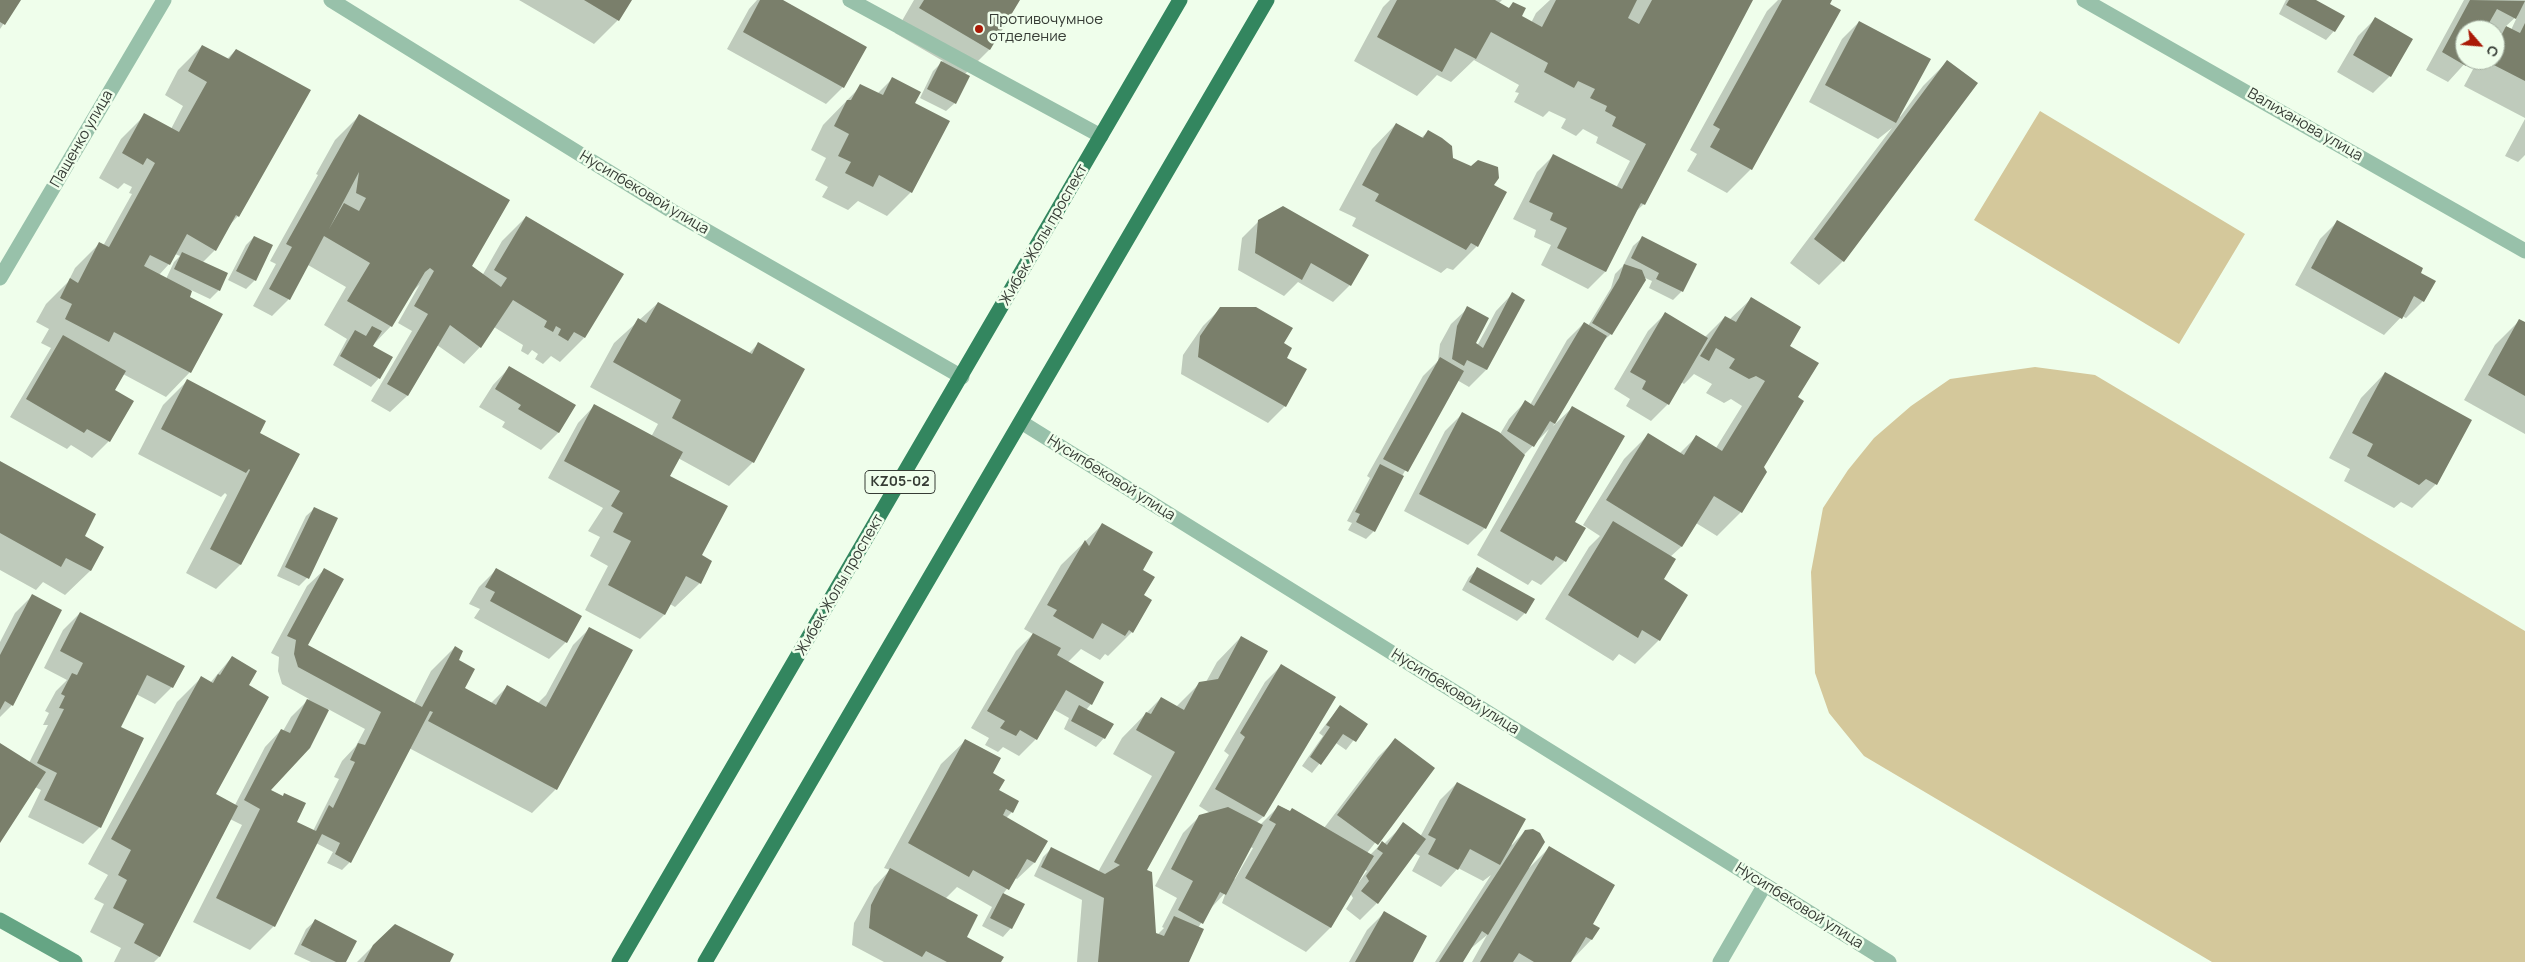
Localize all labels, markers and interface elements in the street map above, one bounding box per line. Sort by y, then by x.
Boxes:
place label: Противочумное отделение [989,11,1103,46]
north arrow [2455,20,2505,70]
marker: Противочумное отделение [973,23,985,35]
text: С [2482,43,2504,61]
street label: Валиханова улица [2244,85,2366,165]
street label: Пащенко улица [47,87,117,191]
street label: Нусипбековой улица [576,147,712,239]
street label: Жибек Жолы проспект [996,161,1092,309]
street label: Нусипбековой улица [1044,431,1178,525]
road number: KZ05-02 [865,471,935,494]
street label: Жибек Жолы проспект [792,511,888,659]
street label: Нусипбековой улица [1388,645,1522,739]
street label: Нусипбековой улица [1732,859,1866,953]

